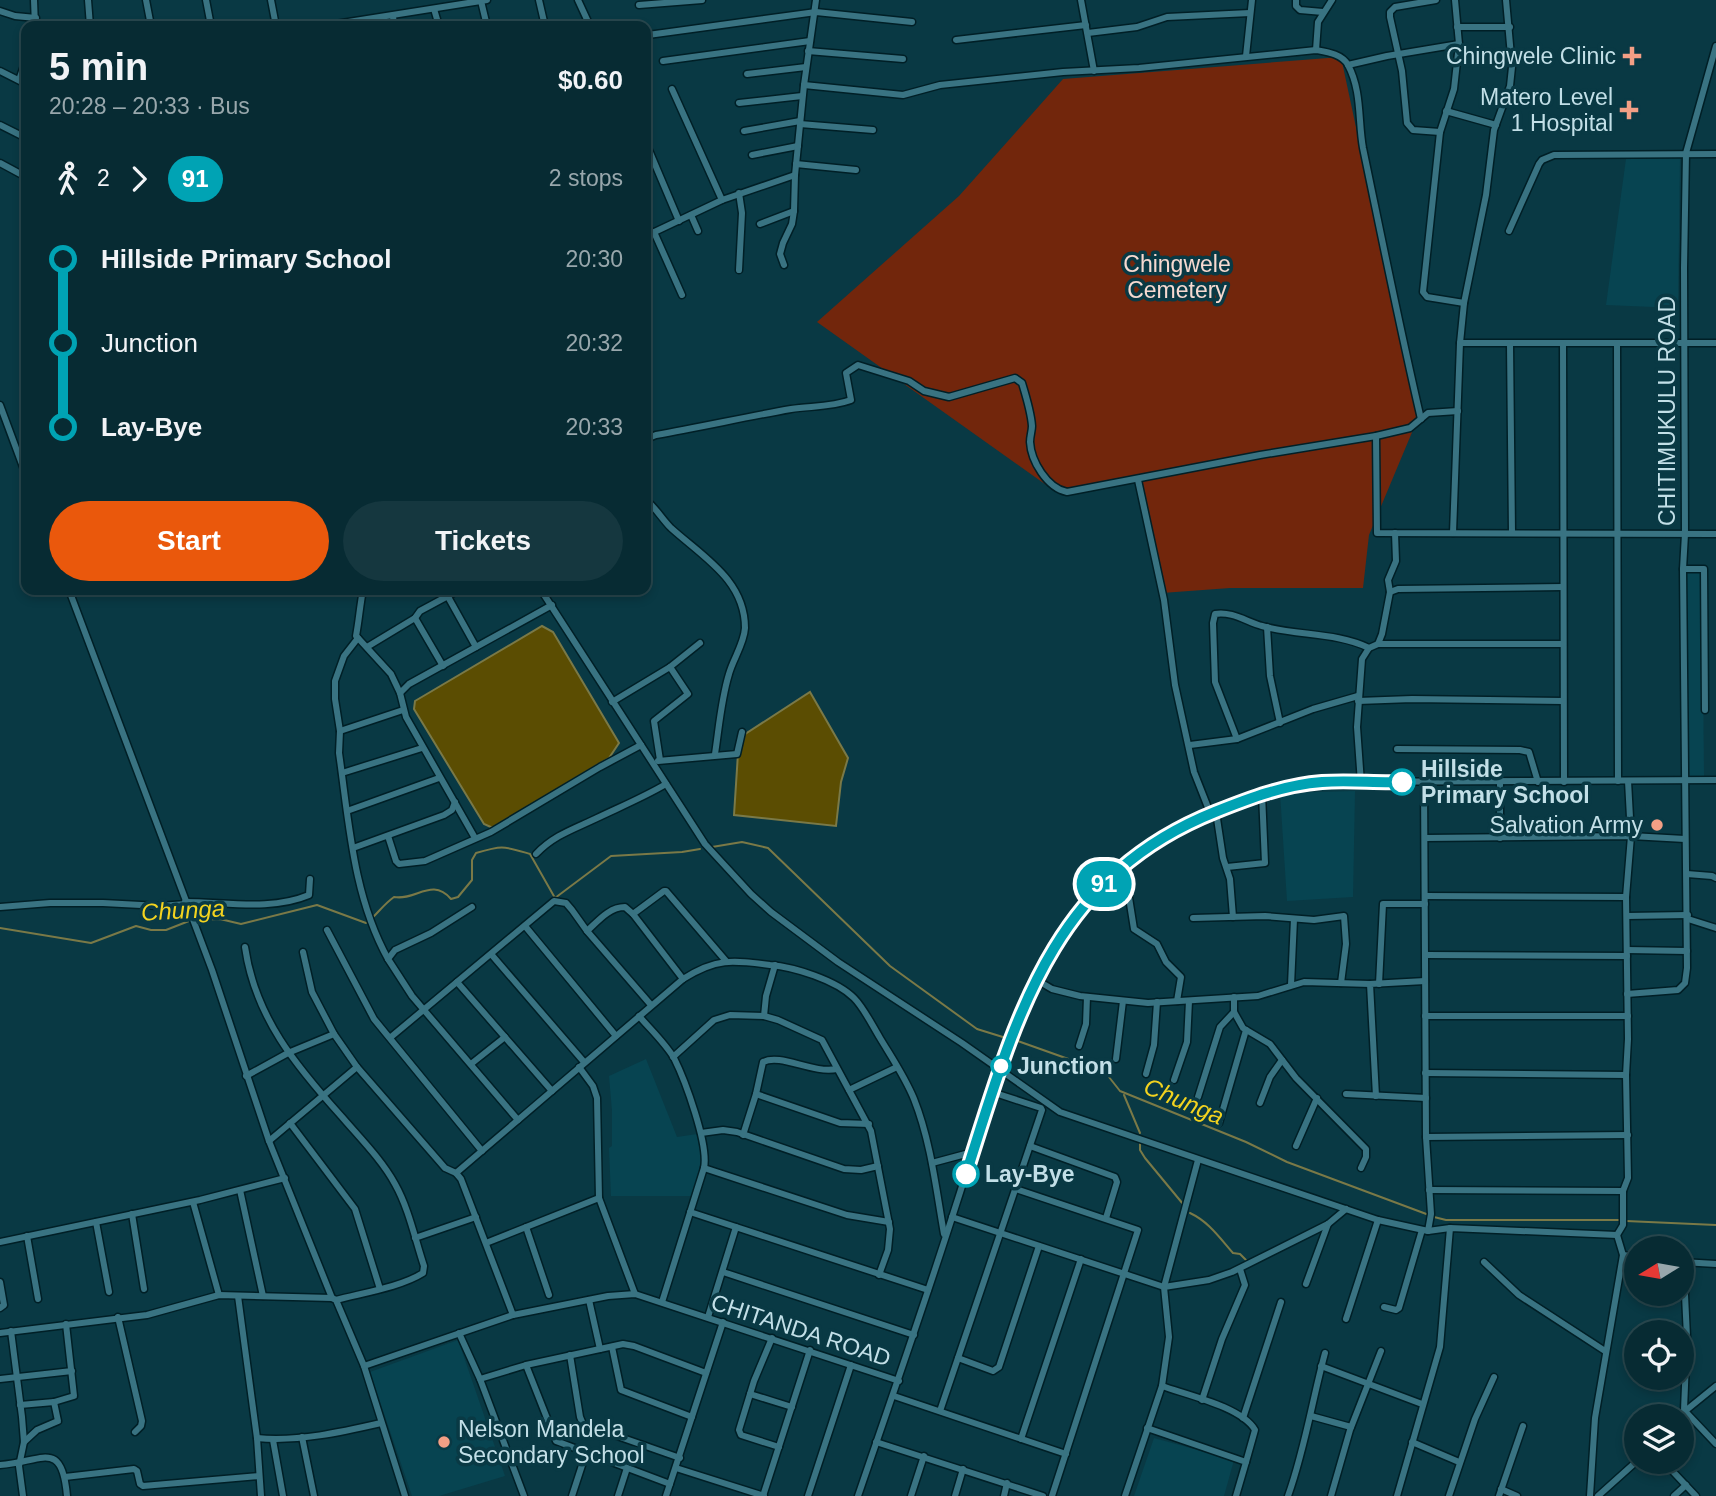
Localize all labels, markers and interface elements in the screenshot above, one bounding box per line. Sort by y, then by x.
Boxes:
place label: Chingwele Clinic [1446,43,1616,69]
text: 5 min [49,46,148,88]
marker: Chingwele Clinic [1622,46,1642,66]
text: $0.60 [558,65,623,95]
place label: Matero Level 1 Hospital [1480,84,1613,136]
text: 20:28 – 20:33 · Bus [49,93,250,119]
marker: Matero Level 1 Hospital [1619,100,1639,120]
icon: walk [49,160,87,198]
icon: forward [120,160,158,198]
text: 2 [97,165,110,191]
text: 91 [182,165,209,192]
text: 2 stops [549,165,623,191]
text: Hillside Primary School [101,244,391,274]
text: 20:30 [565,246,623,272]
park label: Chingwele Cemetery [1123,251,1231,303]
street label: CHITIMUKULU ROAD [1654,296,1680,526]
text: Junction [101,328,198,358]
text: 20:32 [565,330,623,356]
text: Lay-Bye [101,412,202,442]
text: 20:33 [565,414,623,440]
button: Start [49,501,329,581]
button: Tickets [343,501,623,581]
place label: Hillside Primary School [1421,756,1590,808]
marker: Hillside Primary School [1389,769,1415,795]
place label: Salvation Army [1490,812,1643,838]
marker: Salvation Army [1649,817,1665,833]
line badge: 91 [1072,861,1136,907]
text: 91 [1091,870,1117,897]
water label: Chunga [140,894,226,926]
place label: Junction [1017,1053,1113,1079]
marker: Junction [991,1056,1011,1076]
water label: Chunga [1140,1072,1228,1130]
marker: Lay-Bye [953,1161,979,1187]
place label: Lay-Bye [985,1161,1074,1187]
north arrow [1624,1236,1694,1306]
map controls [1624,1236,1694,1474]
street label: CHITANDA ROAD [708,1289,894,1371]
button: locate [1624,1320,1694,1390]
button: layers [1624,1404,1694,1474]
place label: Nelson Mandela Secondary School [458,1416,645,1468]
marker: Nelson Mandela Secondary School [436,1434,452,1450]

